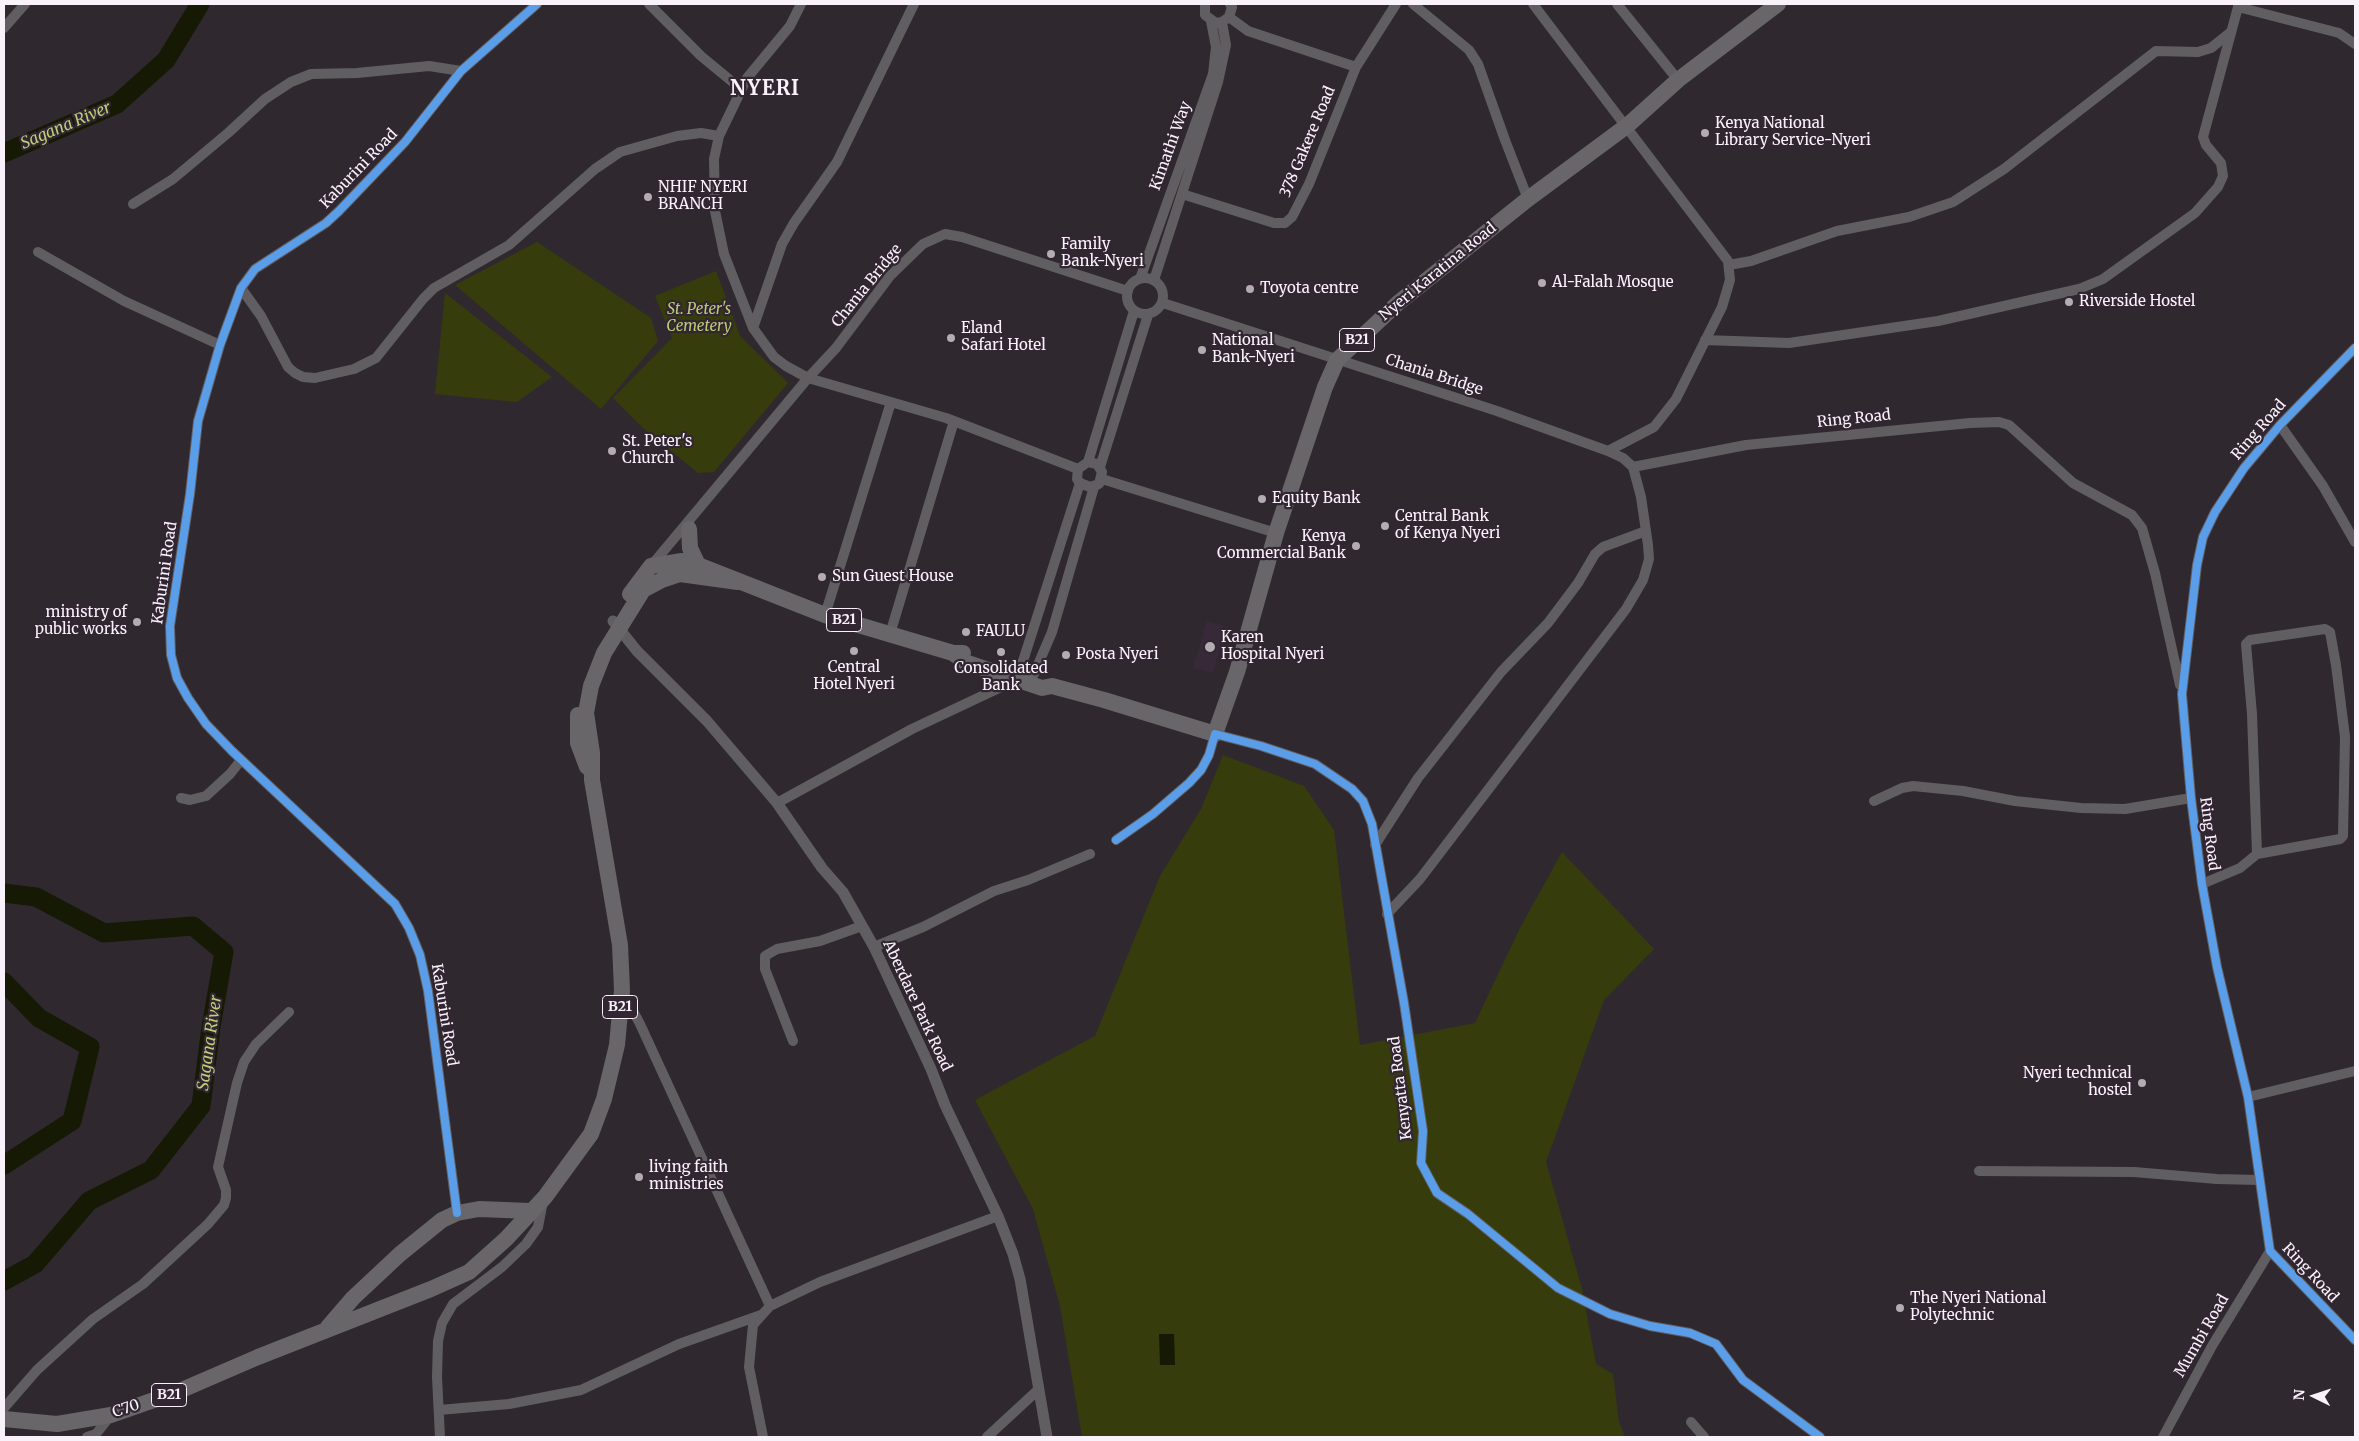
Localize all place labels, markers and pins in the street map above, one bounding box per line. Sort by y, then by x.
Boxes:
place label: Kenya National Library Service-Nyeri [1715,115,1871,150]
marker: Kenya National Library Service-Nyeri [1699,127,1711,139]
place label: NHIF NYERI BRANCH [658,179,748,214]
marker: NHIF NYERI BRANCH [642,191,654,203]
place label: Family Bank-Nyeri [1061,236,1144,271]
marker: Family Bank-Nyeri [1045,248,1057,260]
place label: Al-Falah Mosque [1552,274,1674,292]
marker: Al-Falah Mosque [1536,277,1548,289]
place label: Toyota centre [1260,280,1359,298]
marker: Toyota centre [1244,283,1256,295]
place label: Riverside Hostel [2079,293,2195,311]
marker: Riverside Hostel [2063,296,2075,308]
place label: Eland Safari Hotel [961,320,1046,355]
marker: Eland Safari Hotel [945,332,957,344]
place label: National Bank-Nyeri [1212,332,1295,367]
marker: National Bank-Nyeri [1196,344,1208,356]
place label: St. Peter's Church [622,433,692,468]
marker: St. Peter's Church [606,445,618,457]
place label: Equity Bank [1272,490,1361,508]
marker: Equity Bank [1256,493,1268,505]
place label: Central Bank of Kenya Nyeri [1395,508,1500,543]
marker: Central Bank of Kenya Nyeri [1379,520,1391,532]
place label: Kenya Commercial Bank [1217,528,1346,563]
marker: Kenya Commercial Bank [1350,540,1362,552]
place label: Sun Guest House [832,568,954,586]
marker: Sun Guest House [816,571,828,583]
place label: ministry of public works [35,604,127,639]
marker: ministry of public works [131,616,143,628]
place label: FAULU [976,623,1025,641]
marker: FAULU [960,626,972,638]
place label: Karen Hospital Nyeri [1221,629,1324,664]
marker: Karen Hospital Nyeri [1203,640,1217,654]
marker: Central Hotel Nyeri [848,645,860,657]
marker: Consolidated Bank [995,646,1007,658]
place label: Posta Nyeri [1076,646,1159,664]
marker: Posta Nyeri [1060,649,1072,661]
place label: Central Hotel Nyeri [813,659,895,694]
place label: Consolidated Bank [954,660,1048,695]
place label: Nyeri technical hostel [2023,1065,2132,1100]
marker: Nyeri technical hostel [2136,1077,2148,1089]
place label: living faith ministries [649,1159,728,1194]
marker: living faith ministries [633,1171,645,1183]
place label: The Nyeri National Polytechnic [1910,1290,2046,1325]
marker: The Nyeri National Polytechnic [1894,1302,1906,1314]

